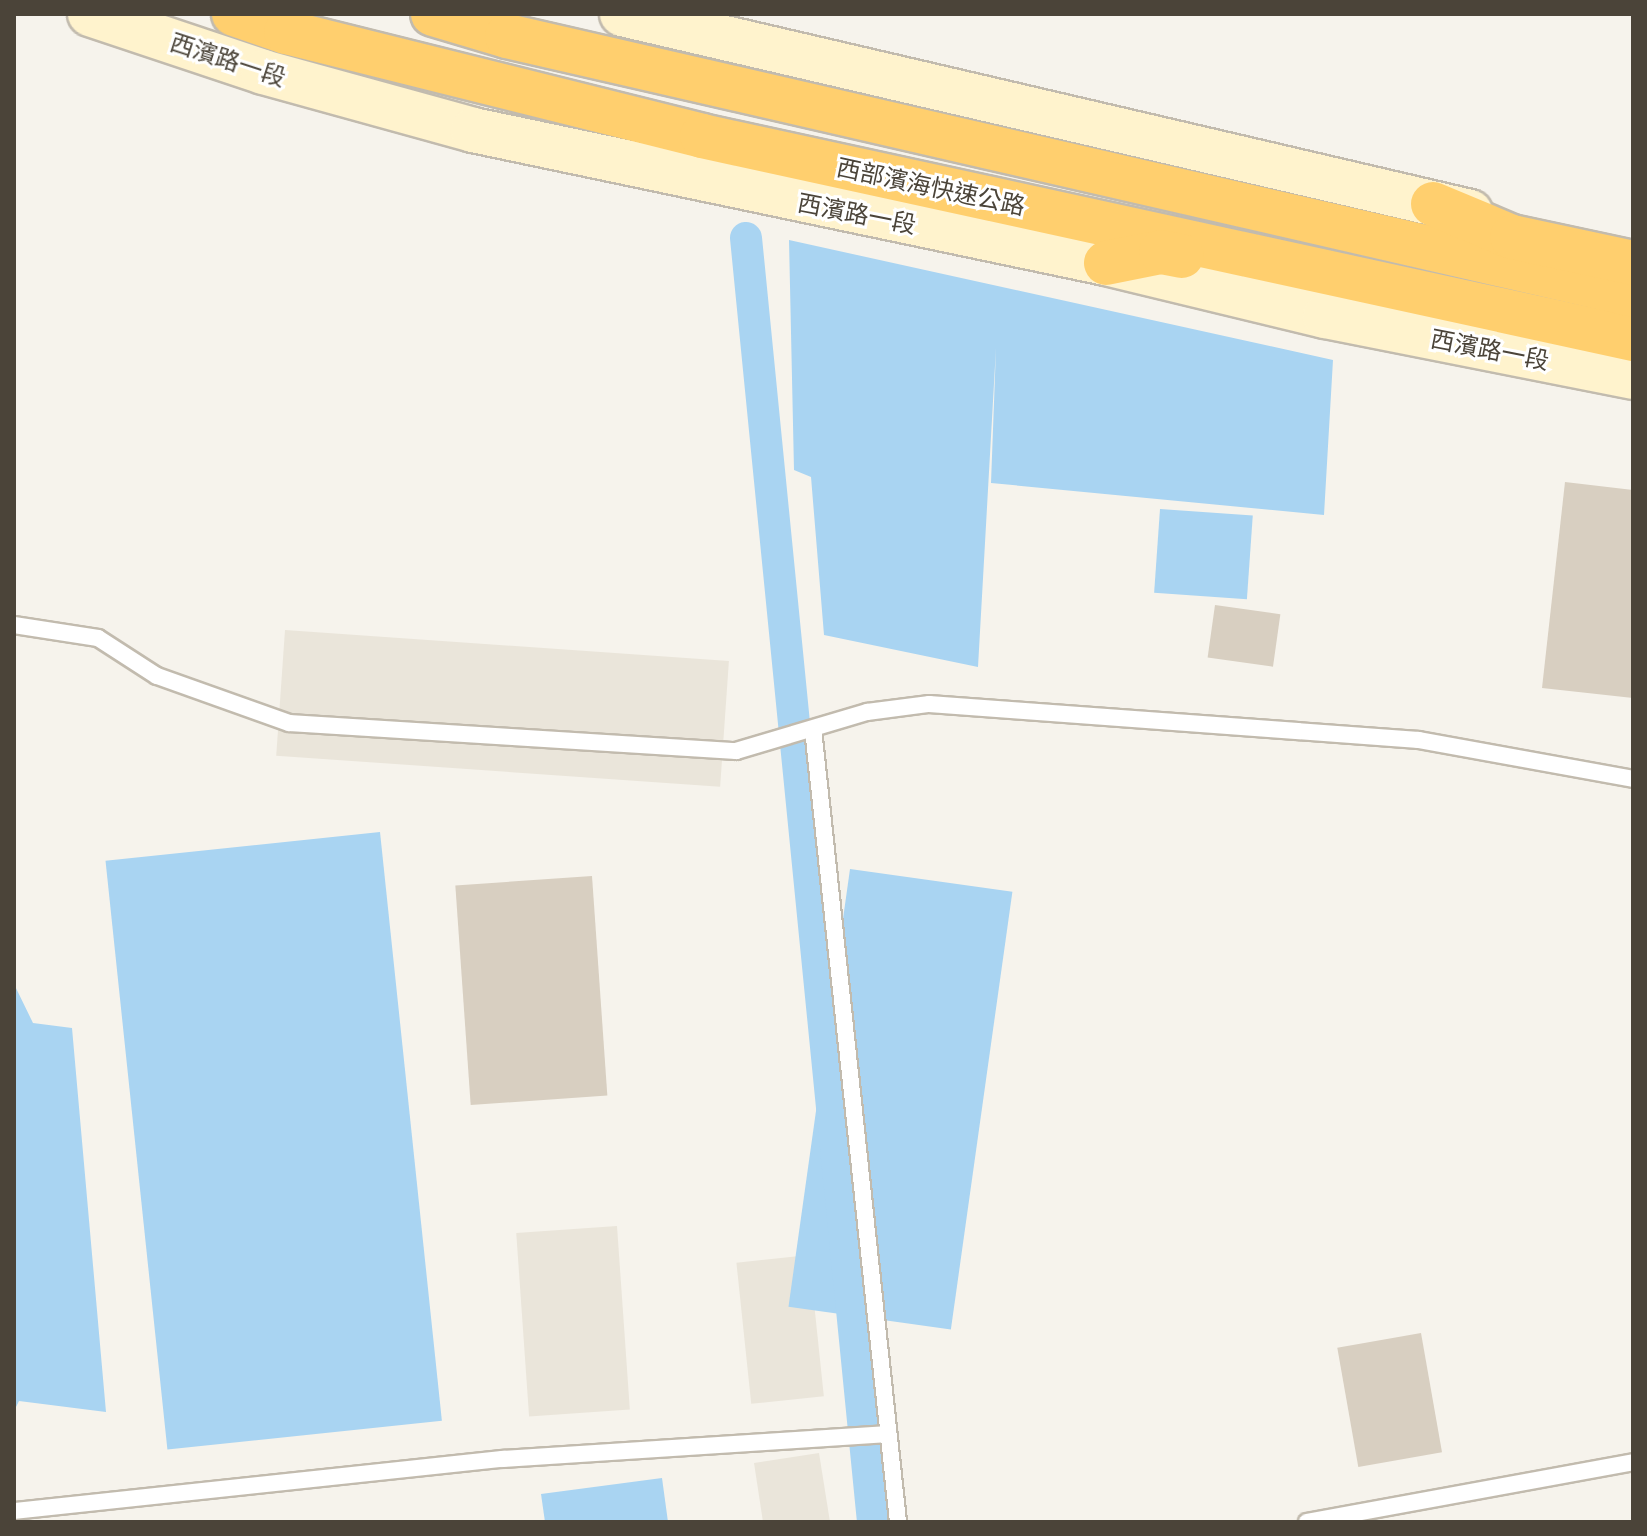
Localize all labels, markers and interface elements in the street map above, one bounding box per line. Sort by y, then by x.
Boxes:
street label: 西濱路一段 [166,27,290,91]
street label: 西部濱海快速公路 [834,152,1028,220]
street label: 西濱路一段 [795,187,919,239]
street label: 西濱路一段 [1428,323,1552,375]

